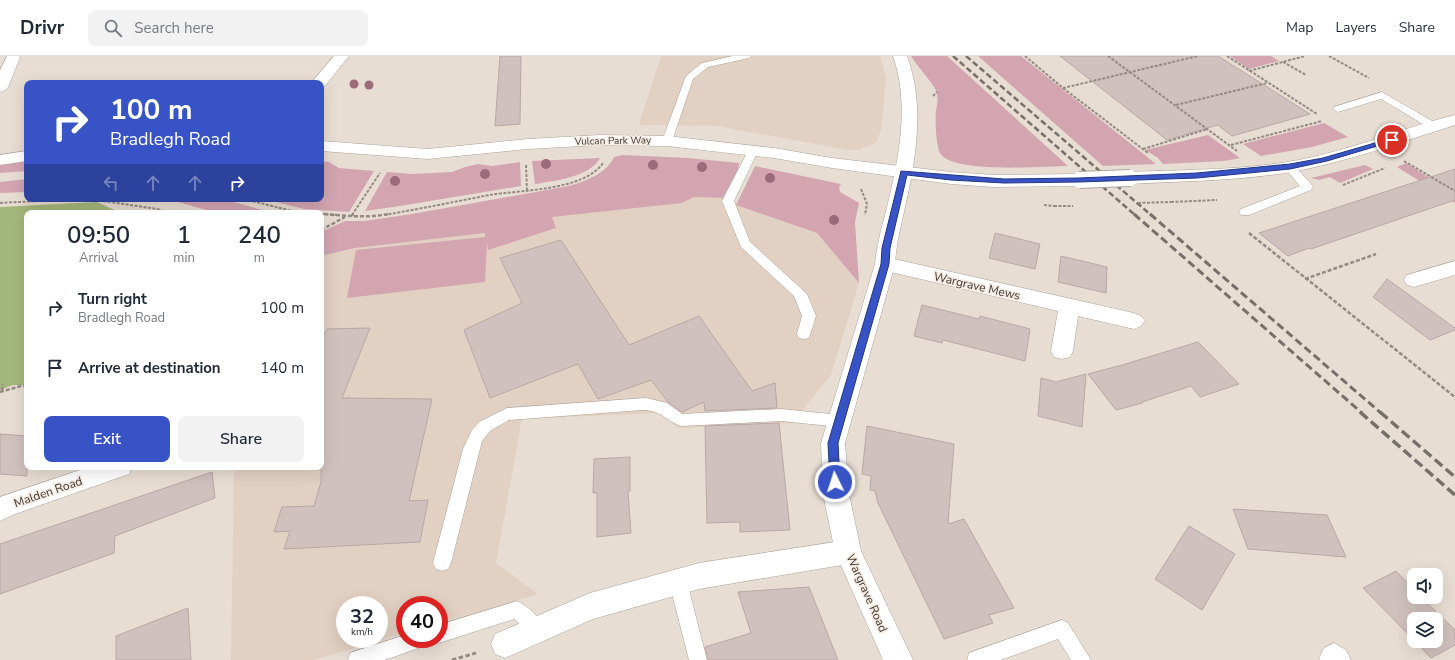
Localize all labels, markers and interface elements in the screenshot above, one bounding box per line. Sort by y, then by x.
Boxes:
search box [88,10,368,46]
text: Drivr [20,15,64,41]
icon: search [102,17,124,39]
text: Search here [134,18,214,38]
text: Map [1286,18,1313,37]
text: Layers [1335,18,1377,37]
text: Share [1399,18,1435,37]
text: 100 m [110,91,193,129]
icon: right [44,96,96,148]
pin [1375,123,1409,157]
text: Bradlegh Road [110,127,231,151]
icon: arrive [1381,129,1403,151]
street label: Vulcan Park Way [574,133,652,149]
icon: left [100,172,122,194]
icon: ahead [142,172,164,194]
icon: ahead [184,172,206,194]
icon: right [226,172,248,194]
text: 09:50 [67,219,130,251]
text: 1 [177,219,191,251]
text: 240 [238,219,281,251]
text: Arrival [79,249,118,267]
text: min [173,249,195,267]
text: m [254,249,265,267]
street label: Wargrave Mews [932,268,1022,304]
text: Turn right [78,289,147,309]
icon: right [44,297,66,319]
text: 100 m [260,298,304,318]
text: Bradlegh Road [78,309,165,327]
icon: arrive [44,357,66,379]
text: Arrive at destination [78,358,221,378]
text: 140 m [260,358,304,378]
button: Exit [44,416,170,462]
button: Share [178,416,304,462]
position arrow [814,461,856,503]
street label: Malden Road [12,473,84,511]
street label: Wargrave Road [843,551,891,635]
map controls [1407,568,1443,648]
button: sound [1407,568,1443,604]
speed limit sign: 40 [396,596,448,648]
text: 32 [350,603,374,630]
button: layers [1407,612,1443,648]
text: km/h [351,625,373,639]

